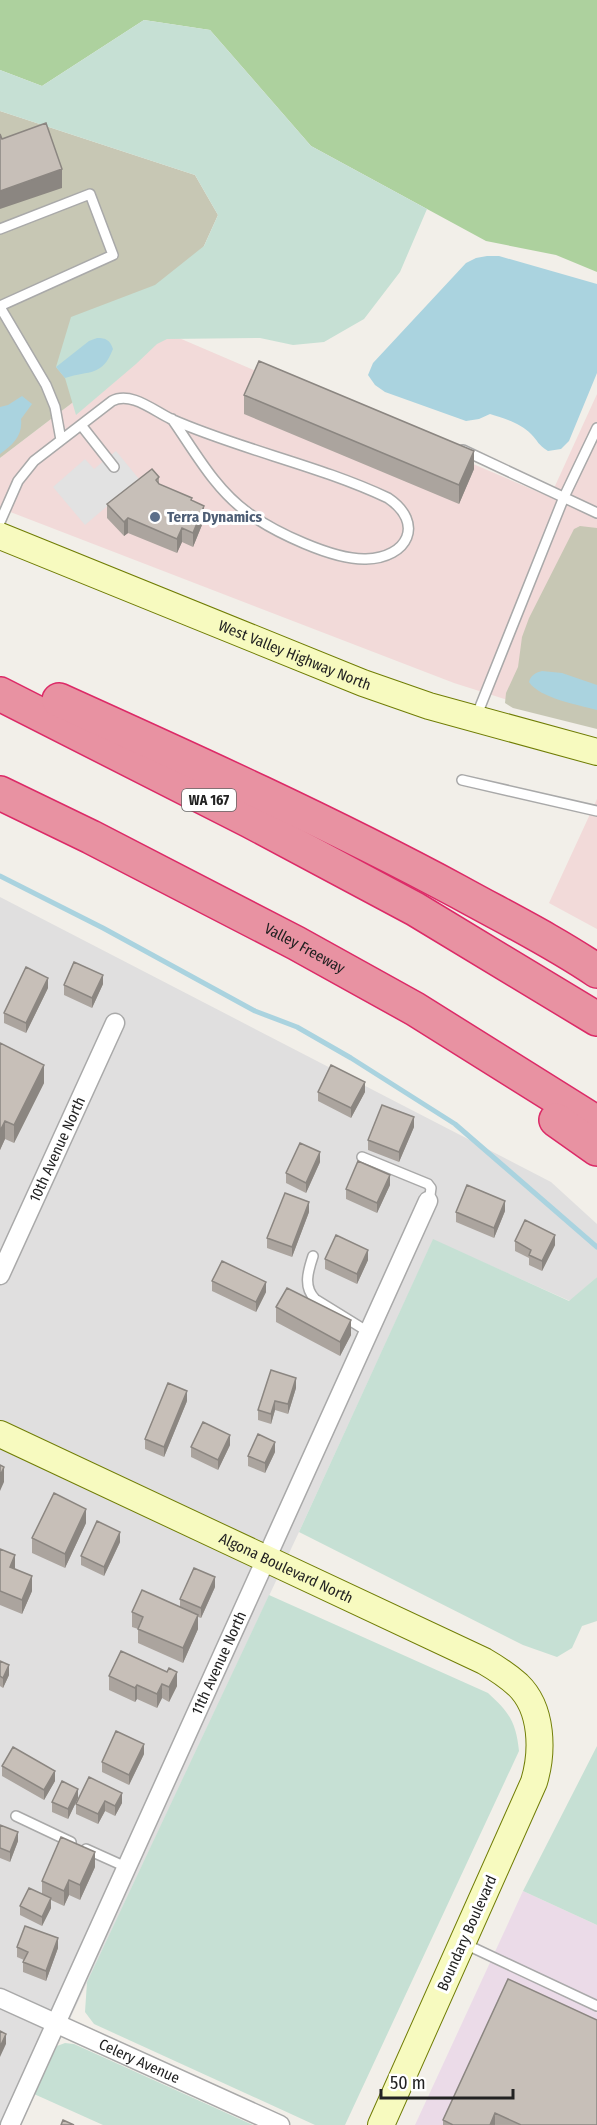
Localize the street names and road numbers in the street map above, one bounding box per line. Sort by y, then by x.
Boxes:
street label: West Valley Highway North [216,616,373,694]
road number: WA 167 [182,789,236,811]
street label: Valley Freeway [261,919,348,977]
street label: 10th Avenue North [25,1094,89,1205]
street label: Algona Boulevard North [216,1529,356,1607]
street label: 11th Avenue North [188,1609,250,1718]
street label: Boundary Boulevard [433,1872,501,1994]
street label: Celery Avenue [96,2035,183,2087]

